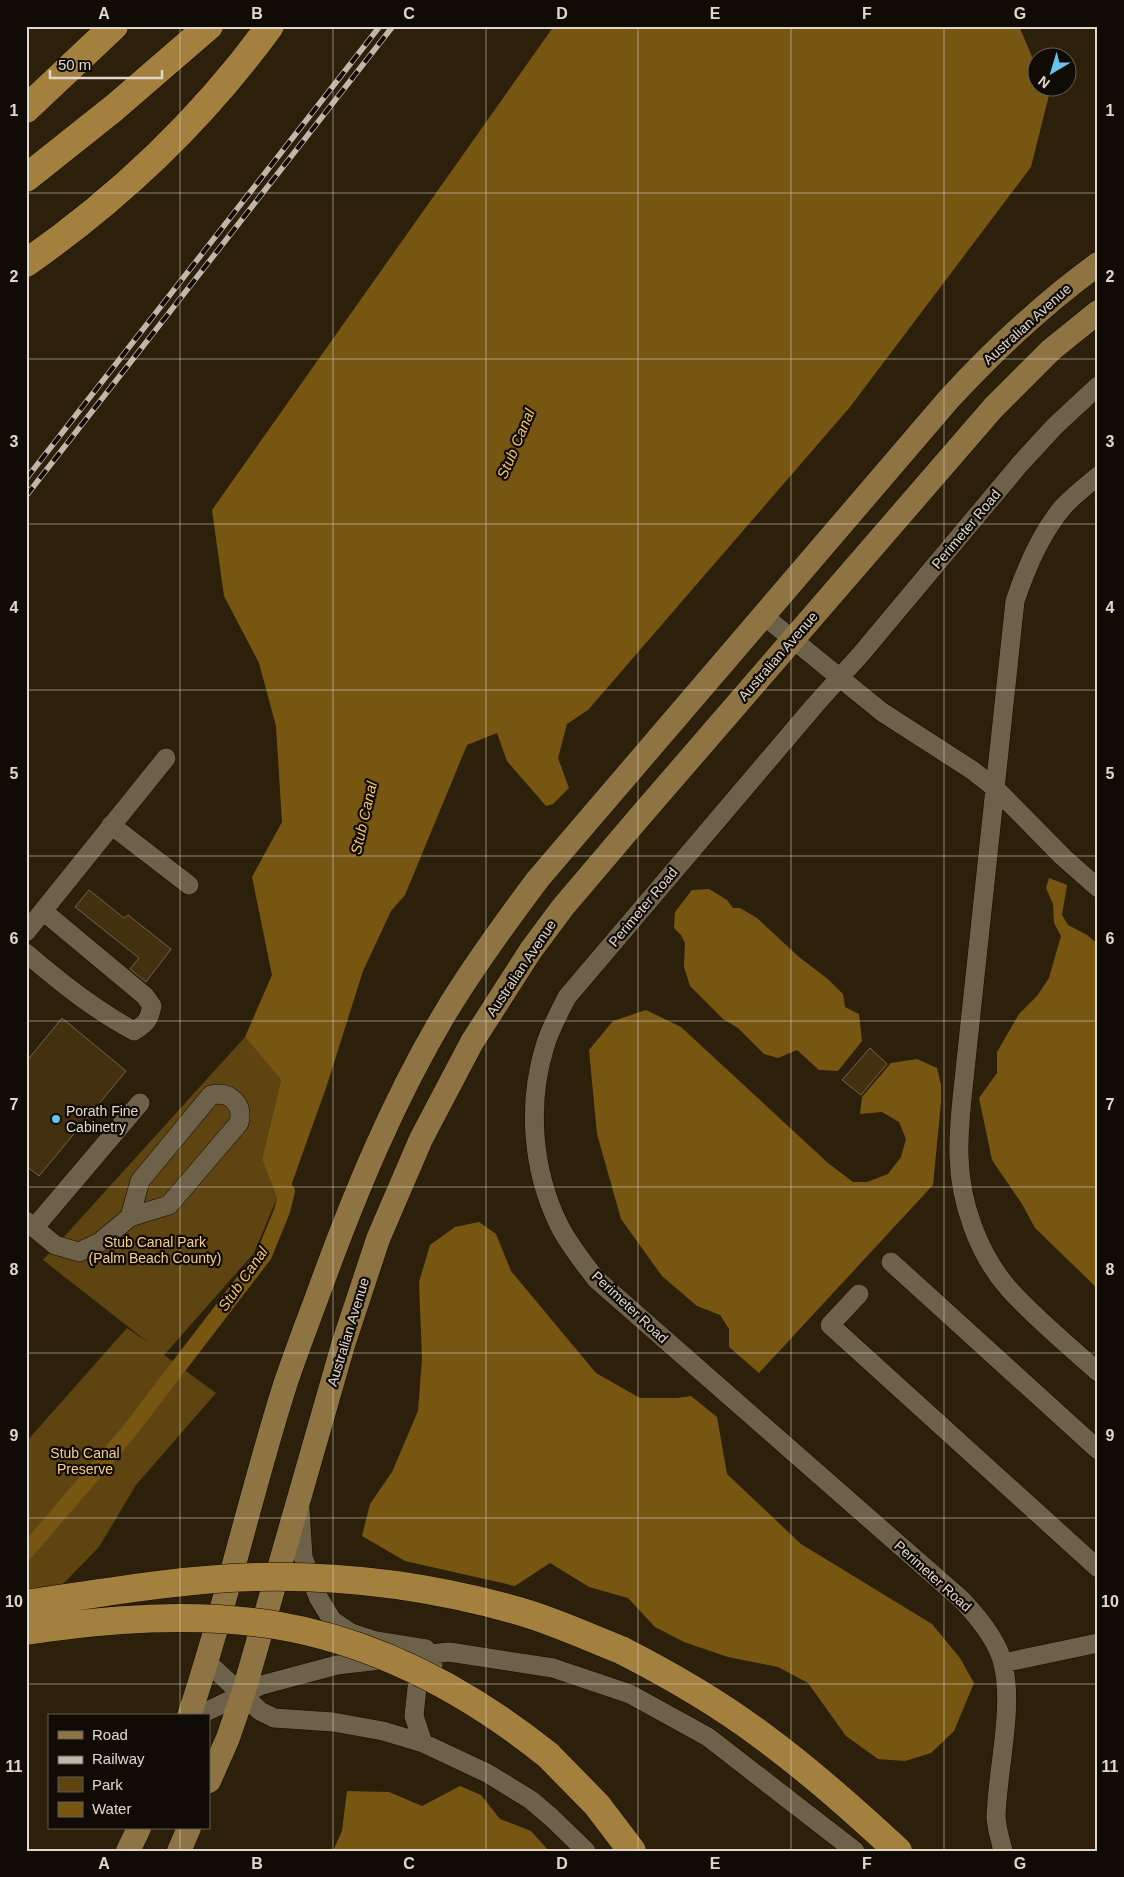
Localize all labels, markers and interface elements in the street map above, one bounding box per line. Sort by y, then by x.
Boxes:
text: A [98,5,110,22]
text: B [251,5,263,22]
text: C [403,5,415,22]
text: D [556,5,568,22]
text: E [710,5,721,22]
text: F [862,5,872,22]
text: G [1014,5,1026,22]
scale bar [50,48,162,80]
north arrow [1026,48,1076,98]
text: 50 m [58,56,91,73]
text: N [1035,73,1053,92]
text: 1 [10,102,19,119]
text: 1 [1106,102,1115,119]
text: 2 [10,268,19,285]
text: 2 [1106,268,1115,285]
street label: Australian Avenue [980,280,1074,368]
water label: Stub Canal [493,406,538,481]
text: 3 [10,433,19,450]
text: 3 [1106,433,1115,450]
street label: Perimeter Road [928,486,1004,572]
text: 4 [10,599,19,616]
text: 4 [1106,599,1115,616]
street label: Australian Avenue [735,608,821,704]
text: 5 [10,765,19,782]
text: 5 [1106,765,1115,782]
water label: Stub Canal [347,779,380,856]
street label: Perimeter Road [605,864,681,950]
street label: Australian Avenue [483,917,559,1019]
text: 6 [10,930,19,947]
text: 6 [1106,930,1115,947]
text: 7 [10,1096,19,1113]
text: 7 [1106,1096,1115,1113]
place label: Porath Fine Cabinetry [66,1103,139,1135]
marker: Porath Fine Cabinetry [50,1113,62,1125]
park label: Stub Canal Park (Palm Beach County) [88,1234,222,1266]
water label: Stub Canal [214,1243,271,1314]
text: 8 [10,1261,19,1278]
text: 8 [1106,1261,1115,1278]
street label: Perimeter Road [589,1268,671,1346]
street label: Australian Avenue [324,1276,372,1388]
text: 9 [10,1427,19,1444]
text: 9 [1106,1427,1115,1444]
park label: Stub Canal Preserve [50,1445,120,1477]
street label: Perimeter Road [891,1537,975,1615]
text: 10 [5,1593,23,1610]
text: 10 [1101,1593,1119,1610]
legend [48,1714,210,1830]
text: Road [92,1726,128,1743]
text: Railway [92,1750,145,1767]
text: 11 [6,1758,23,1775]
text: 11 [1102,1758,1119,1775]
text: Park [92,1776,123,1793]
text: Water [92,1800,131,1817]
text: A [98,1855,110,1872]
text: B [251,1855,263,1872]
text: C [403,1855,415,1872]
text: D [556,1855,568,1872]
text: E [710,1855,721,1872]
text: F [862,1855,872,1872]
text: G [1014,1855,1026,1872]

